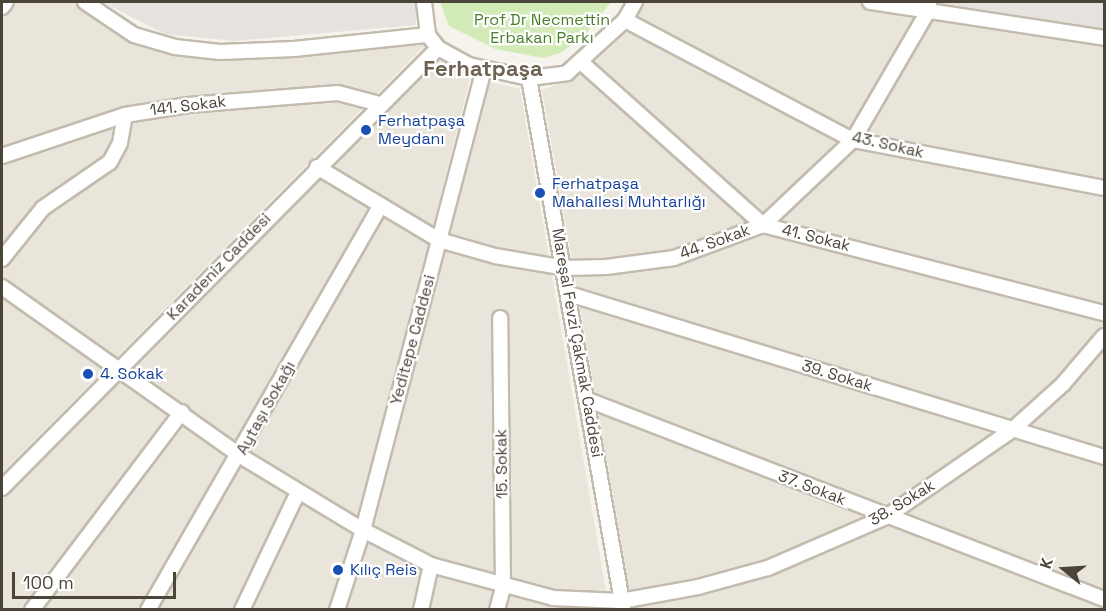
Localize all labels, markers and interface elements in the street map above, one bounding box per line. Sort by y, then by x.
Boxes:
park label: Prof Dr Necmettin Erbakan Parkı [474,10,610,48]
district label: Ferhatpaşa [423,56,543,82]
street label: 141. Sokak [149,92,227,120]
place label: Ferhatpaşa Meydanı [378,111,465,149]
marker: Ferhatpaşa Meydanı [359,123,373,137]
street label: 43. Sokak [850,127,926,163]
place label: Ferhatpaşa Mahallesi Muhtarlığı [552,174,706,212]
marker: Ferhatpaşa Mahallesi Muhtarlığı [533,186,547,200]
street label: Karadeniz Caddesi [163,209,275,325]
street label: 44. Sokak [677,220,753,264]
street label: 41. Sokak [780,220,852,256]
street label: Mareşal Fevzi Çakmak Caddesi [547,227,607,459]
street label: Yeditepe Caddesi [386,273,440,407]
street label: 39. Sokak [799,356,875,396]
street label: Aytaşı Sokağı [232,358,300,458]
place label: 4. Sokak [100,364,164,384]
marker: 4. Sokak [81,367,95,381]
street label: 15. Sokak [492,429,512,499]
street label: 37. Sokak [775,466,849,510]
street label: 38. Sokak [865,476,939,530]
north arrow [1034,539,1094,599]
text: K [1035,555,1058,571]
scale bar [15,560,178,598]
place label: Kılıç Reis [350,560,417,580]
marker: Kılıç Reis [331,563,345,577]
text: 100 m [23,571,74,594]

